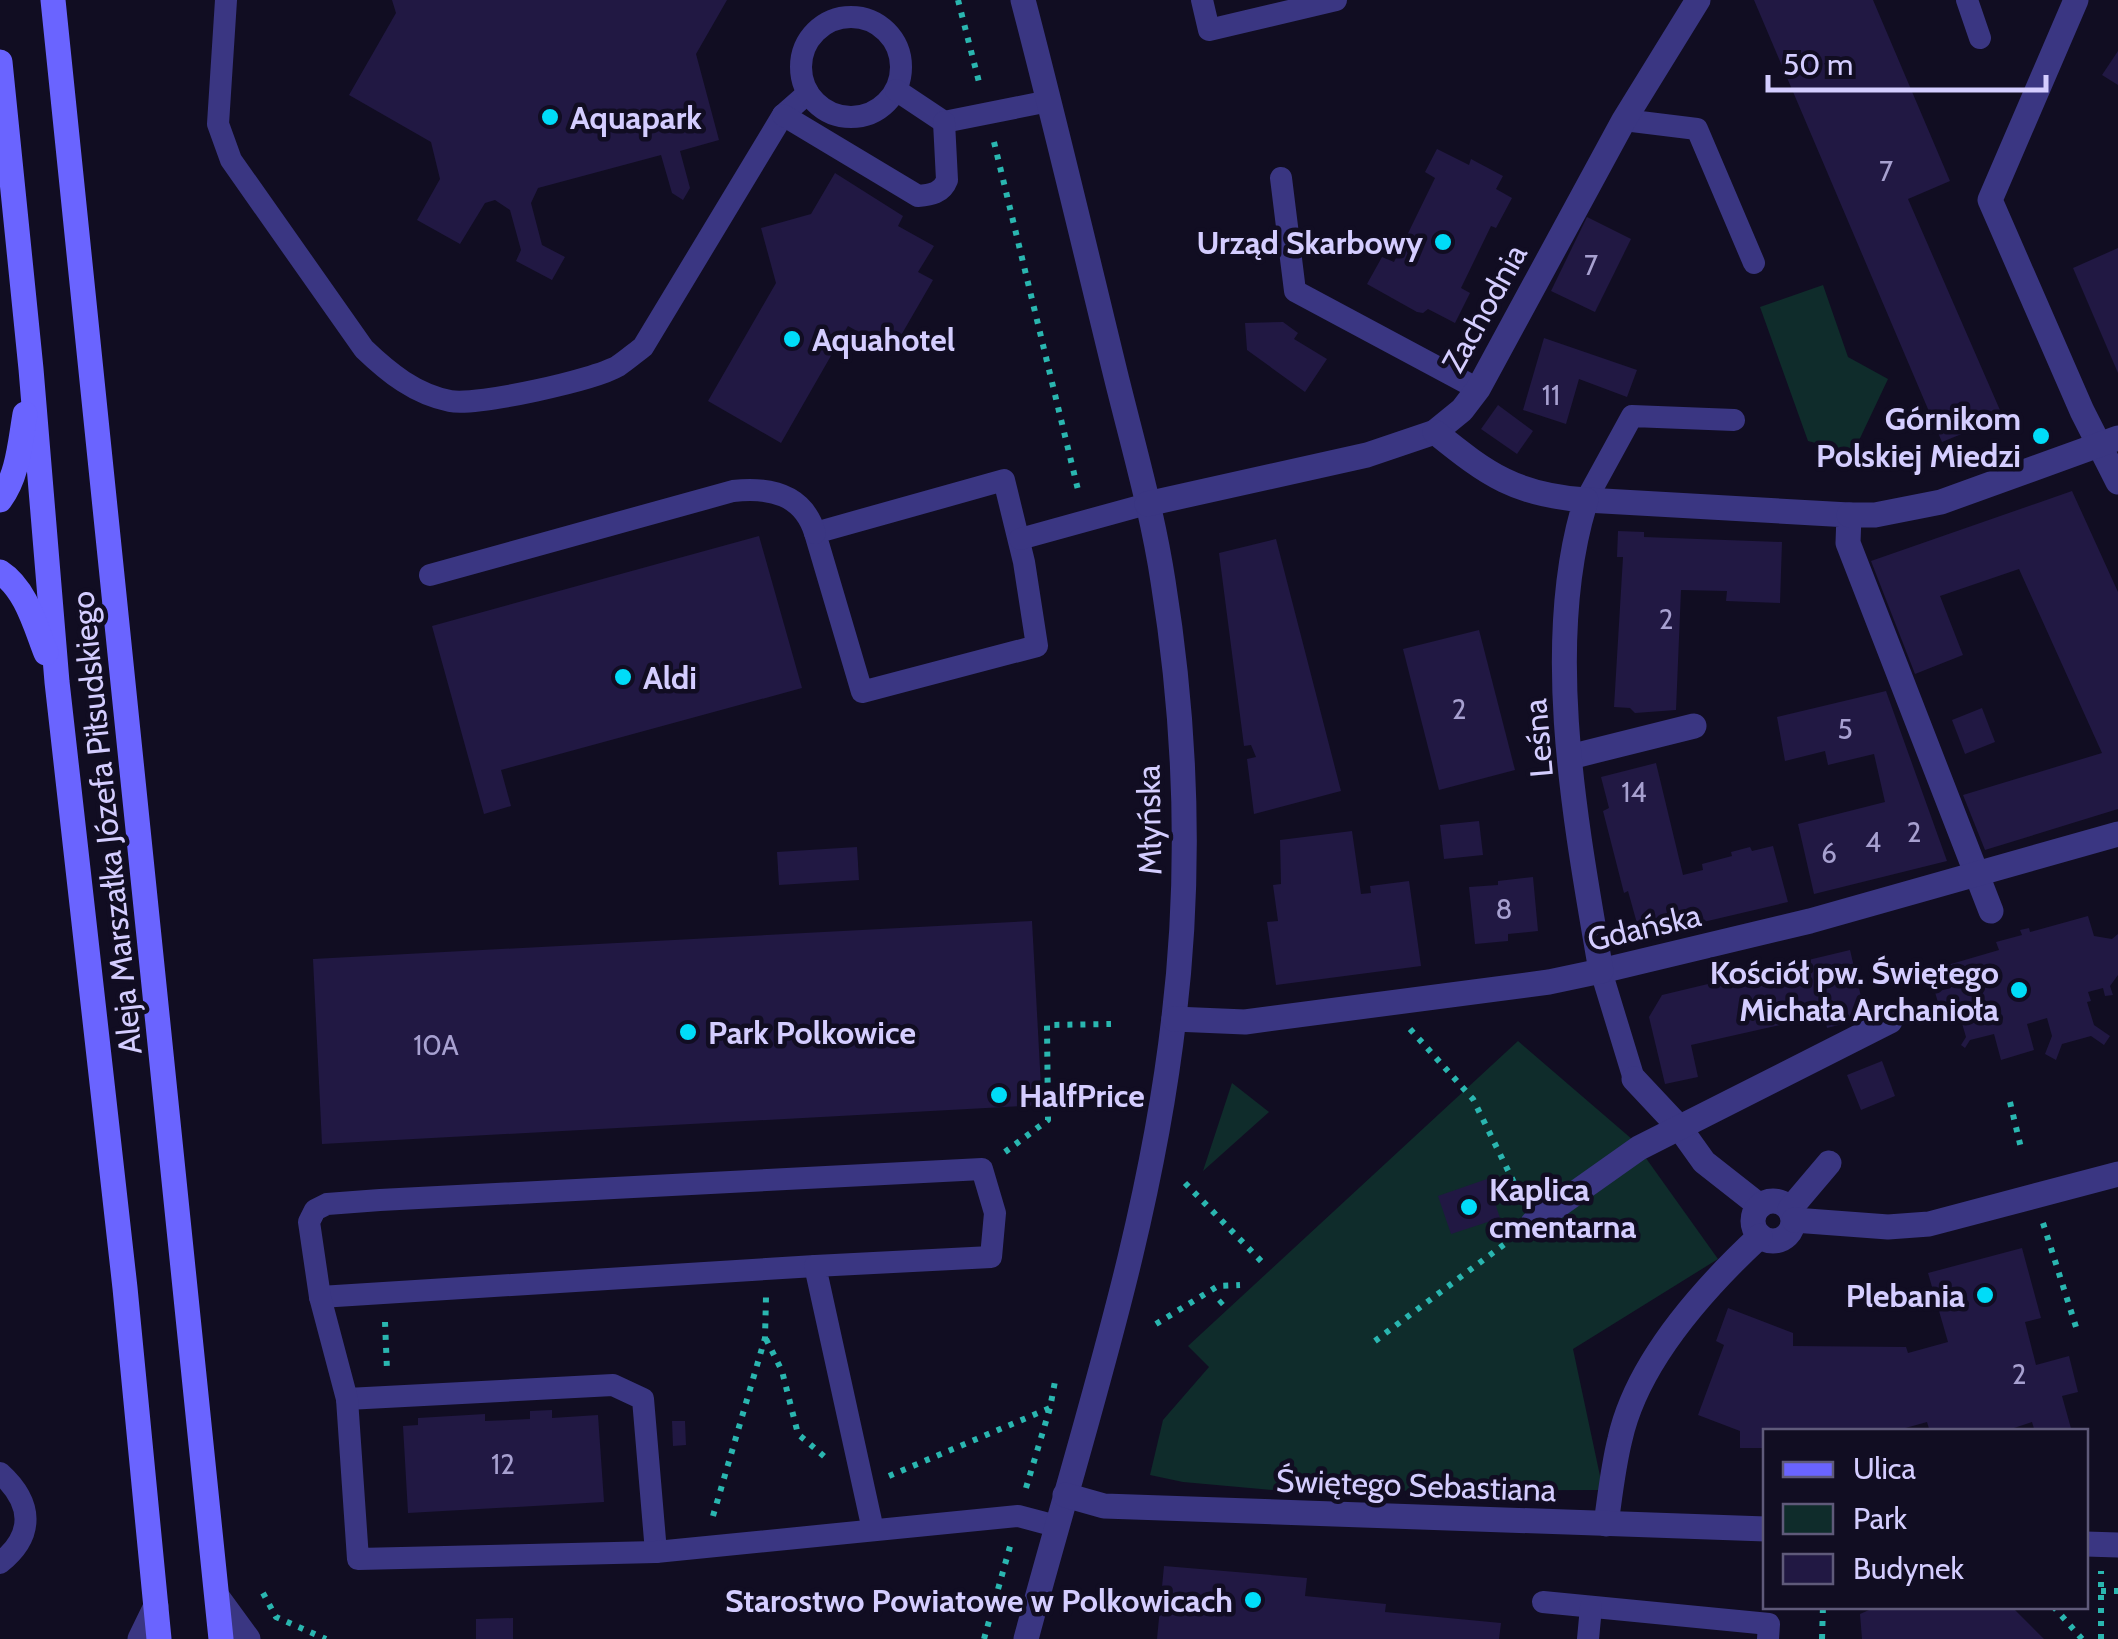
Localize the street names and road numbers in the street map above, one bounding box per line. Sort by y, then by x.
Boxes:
street label: Zachodnia [1433,237,1535,379]
street label: Aleja Marszałka Józefa Piłsudskiego [62,590,150,1056]
street label: Leśna [1515,697,1561,779]
street label: Młyńska [1129,764,1169,876]
street label: Gdańska [1584,895,1705,959]
street label: Świętego Sebastiana [1275,1461,1557,1509]

